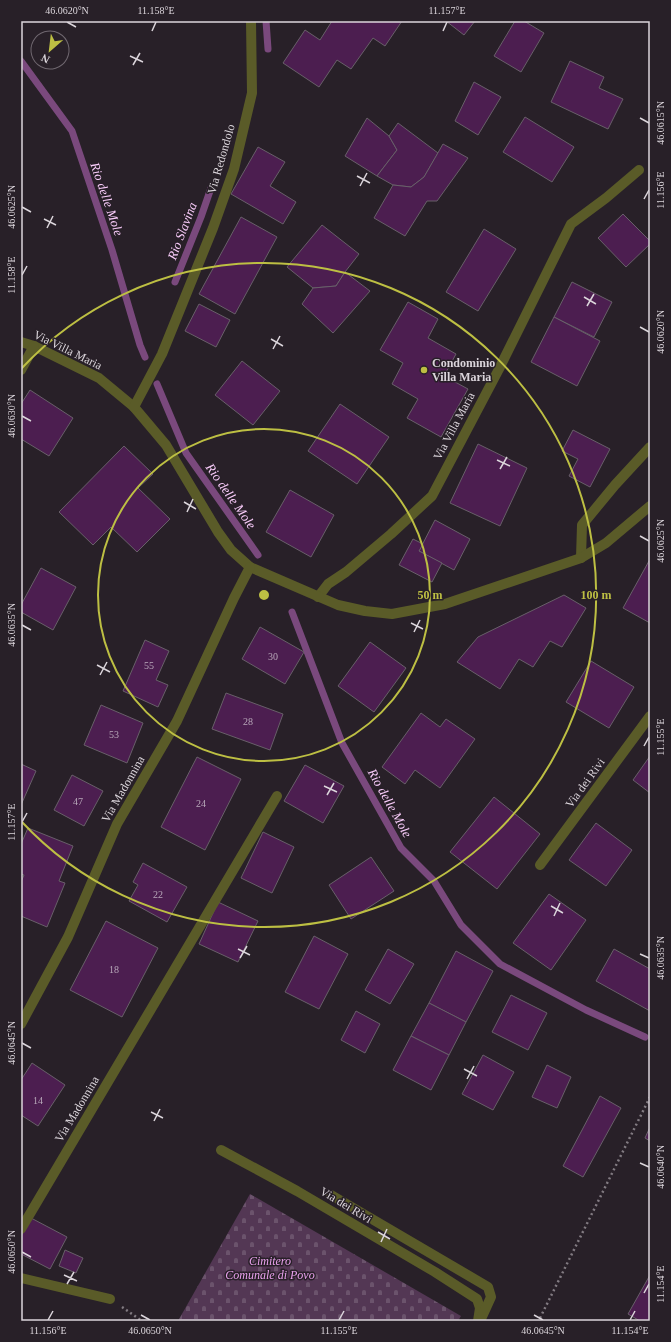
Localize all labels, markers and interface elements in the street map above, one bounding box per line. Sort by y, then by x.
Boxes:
text: 46.0620°N [45,5,89,16]
text: 11.158°E [137,5,175,16]
text: 11.157°E [428,5,466,16]
north arrow [30,30,70,70]
text: N [39,52,52,66]
text: 46.0615°N [655,101,666,145]
street label: Via Redondolo [204,122,238,196]
water label: Rio delle Mole [87,159,127,238]
text: 11.156°E [655,171,666,209]
text: 46.0625°N [6,185,17,229]
water label: Rio Slavina [164,200,200,263]
text: 11.158°E [6,256,17,294]
text: 46.0620°N [655,310,666,354]
street label: Via Villa Maria [32,327,105,373]
place label: Condominio Villa Maria [432,356,495,384]
marker: Condominio Villa Maria [419,365,429,375]
street label: Via Villa Maria [430,389,478,462]
text: 46.0630°N [6,394,17,438]
water label: Rio delle Mole [202,460,259,532]
text: 46.0625°N [655,519,666,563]
centre of rings [257,588,271,602]
text: 50 m [418,588,443,602]
text: 100 m [581,588,612,602]
text: 46.0635°N [6,603,17,647]
house number: 30 [268,651,278,662]
house number: 55 [144,660,154,671]
house number: 28 [243,716,253,727]
text: 11.155°E [655,718,666,756]
house number: 53 [109,729,119,740]
street label: Via Madonnina [98,753,148,825]
street label: Via dei Rivi [562,755,608,811]
water label: Rio delle Mole [364,765,415,840]
house number: 47 [73,796,83,807]
house number: 24 [196,798,206,809]
text: 11.157°E [6,803,17,841]
house number: 22 [153,889,163,900]
text: 46.0635°N [655,936,666,980]
house number: 18 [109,964,119,975]
text: 46.0645°N [6,1021,17,1065]
street label: Via Madonnina [52,1073,102,1144]
house number: 14 [33,1095,43,1106]
text: 46.0640°N [655,1145,666,1189]
street label: Via dei Rivi [318,1184,375,1226]
text: 46.0650°N [6,1230,17,1274]
park label: Cimitero Comunale di Povo [225,1254,315,1282]
text: 11.154°E [655,1265,666,1303]
text: 11.156°E [29,1325,67,1336]
text: 46.0650°N [128,1325,172,1336]
text: 11.155°E [320,1325,358,1336]
text: 46.0645°N [521,1325,565,1336]
text: 11.154°E [611,1325,649,1336]

